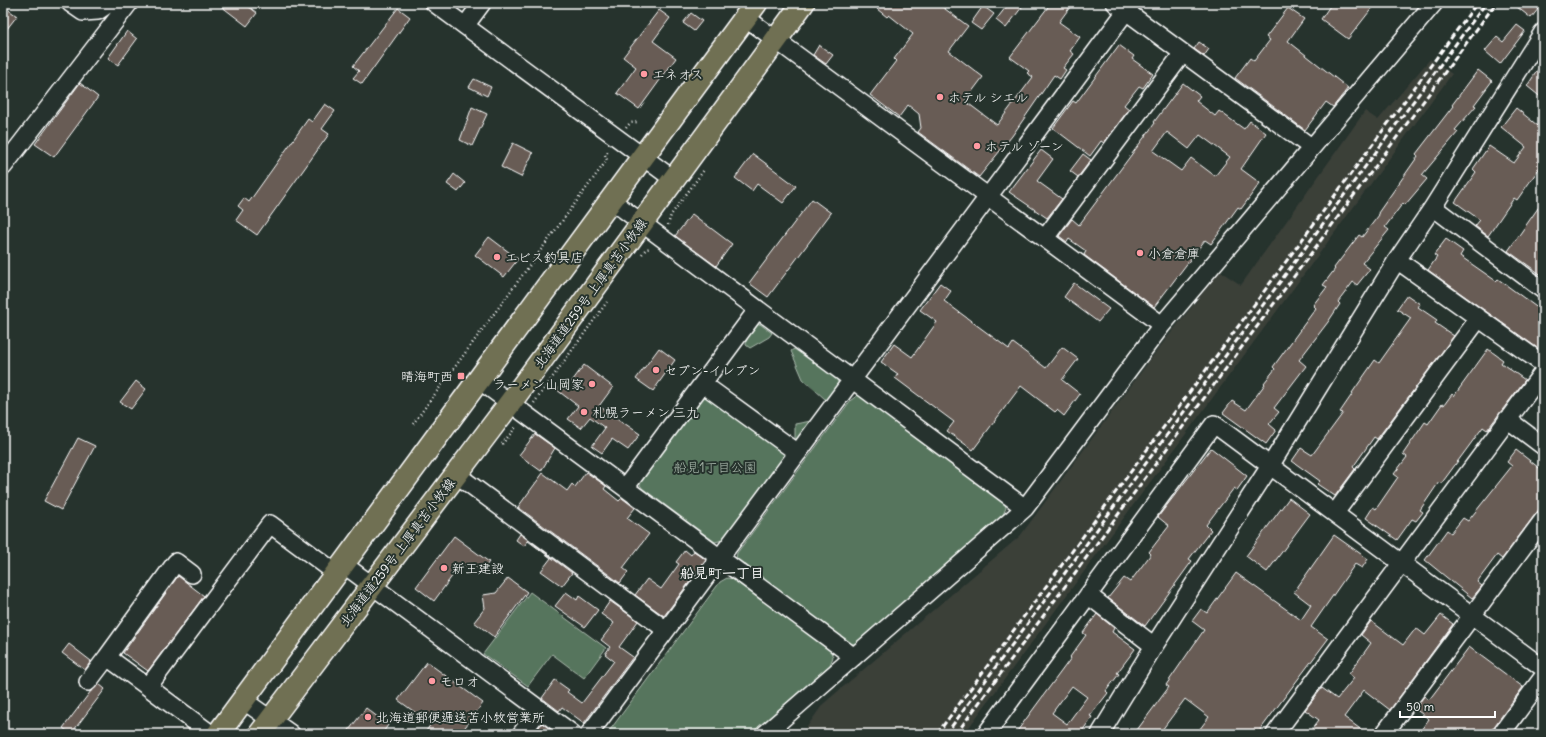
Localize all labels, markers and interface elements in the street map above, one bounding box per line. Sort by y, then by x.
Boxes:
place label: エネオス [652,66,703,83]
marker: エネオス [639,69,649,79]
place label: ホテル シエル [948,89,1029,106]
marker: ホテル シエル [935,92,945,102]
place label: ホテル ゾーン [985,138,1064,155]
marker: ホテル ゾーン [972,141,982,151]
street label: 北海道道259号 上厚真苫小牧線 [530,214,651,372]
place label: 小倉倉庫 [1148,245,1200,262]
marker: 小倉倉庫 [1135,248,1145,258]
place label: エビス釣具店 [505,249,583,266]
marker: エビス釣具店 [492,252,502,262]
place label: セブン-イレブン [664,362,761,379]
marker: セブン-イレブン [651,365,661,375]
place label: 晴海町西 [401,368,453,385]
marker: 晴海町西 [456,371,466,381]
place label: ラーメン山岡家 [493,376,584,393]
marker: ラーメン山岡家 [587,379,597,389]
place label: 札幌ラーメン 三九 [592,404,699,421]
marker: 札幌ラーメン 三九 [579,407,589,417]
park label: 船見1丁目公園 [673,459,757,476]
street label: 北海道道259号 上厚真苫小牧線 [336,474,459,630]
place label: 新王建設 [452,560,504,577]
marker: 新王建設 [439,563,449,573]
district label: 船見町一丁目 [680,564,764,582]
place label: モロオ [440,673,479,690]
marker: モロオ [427,676,437,686]
scale bar [1400,693,1495,719]
text: 50 m [1406,699,1435,714]
place label: 北海道郵便逓送苫小牧営業所 [376,709,545,726]
marker: 北海道郵便逓送苫小牧営業所 [363,712,373,722]

